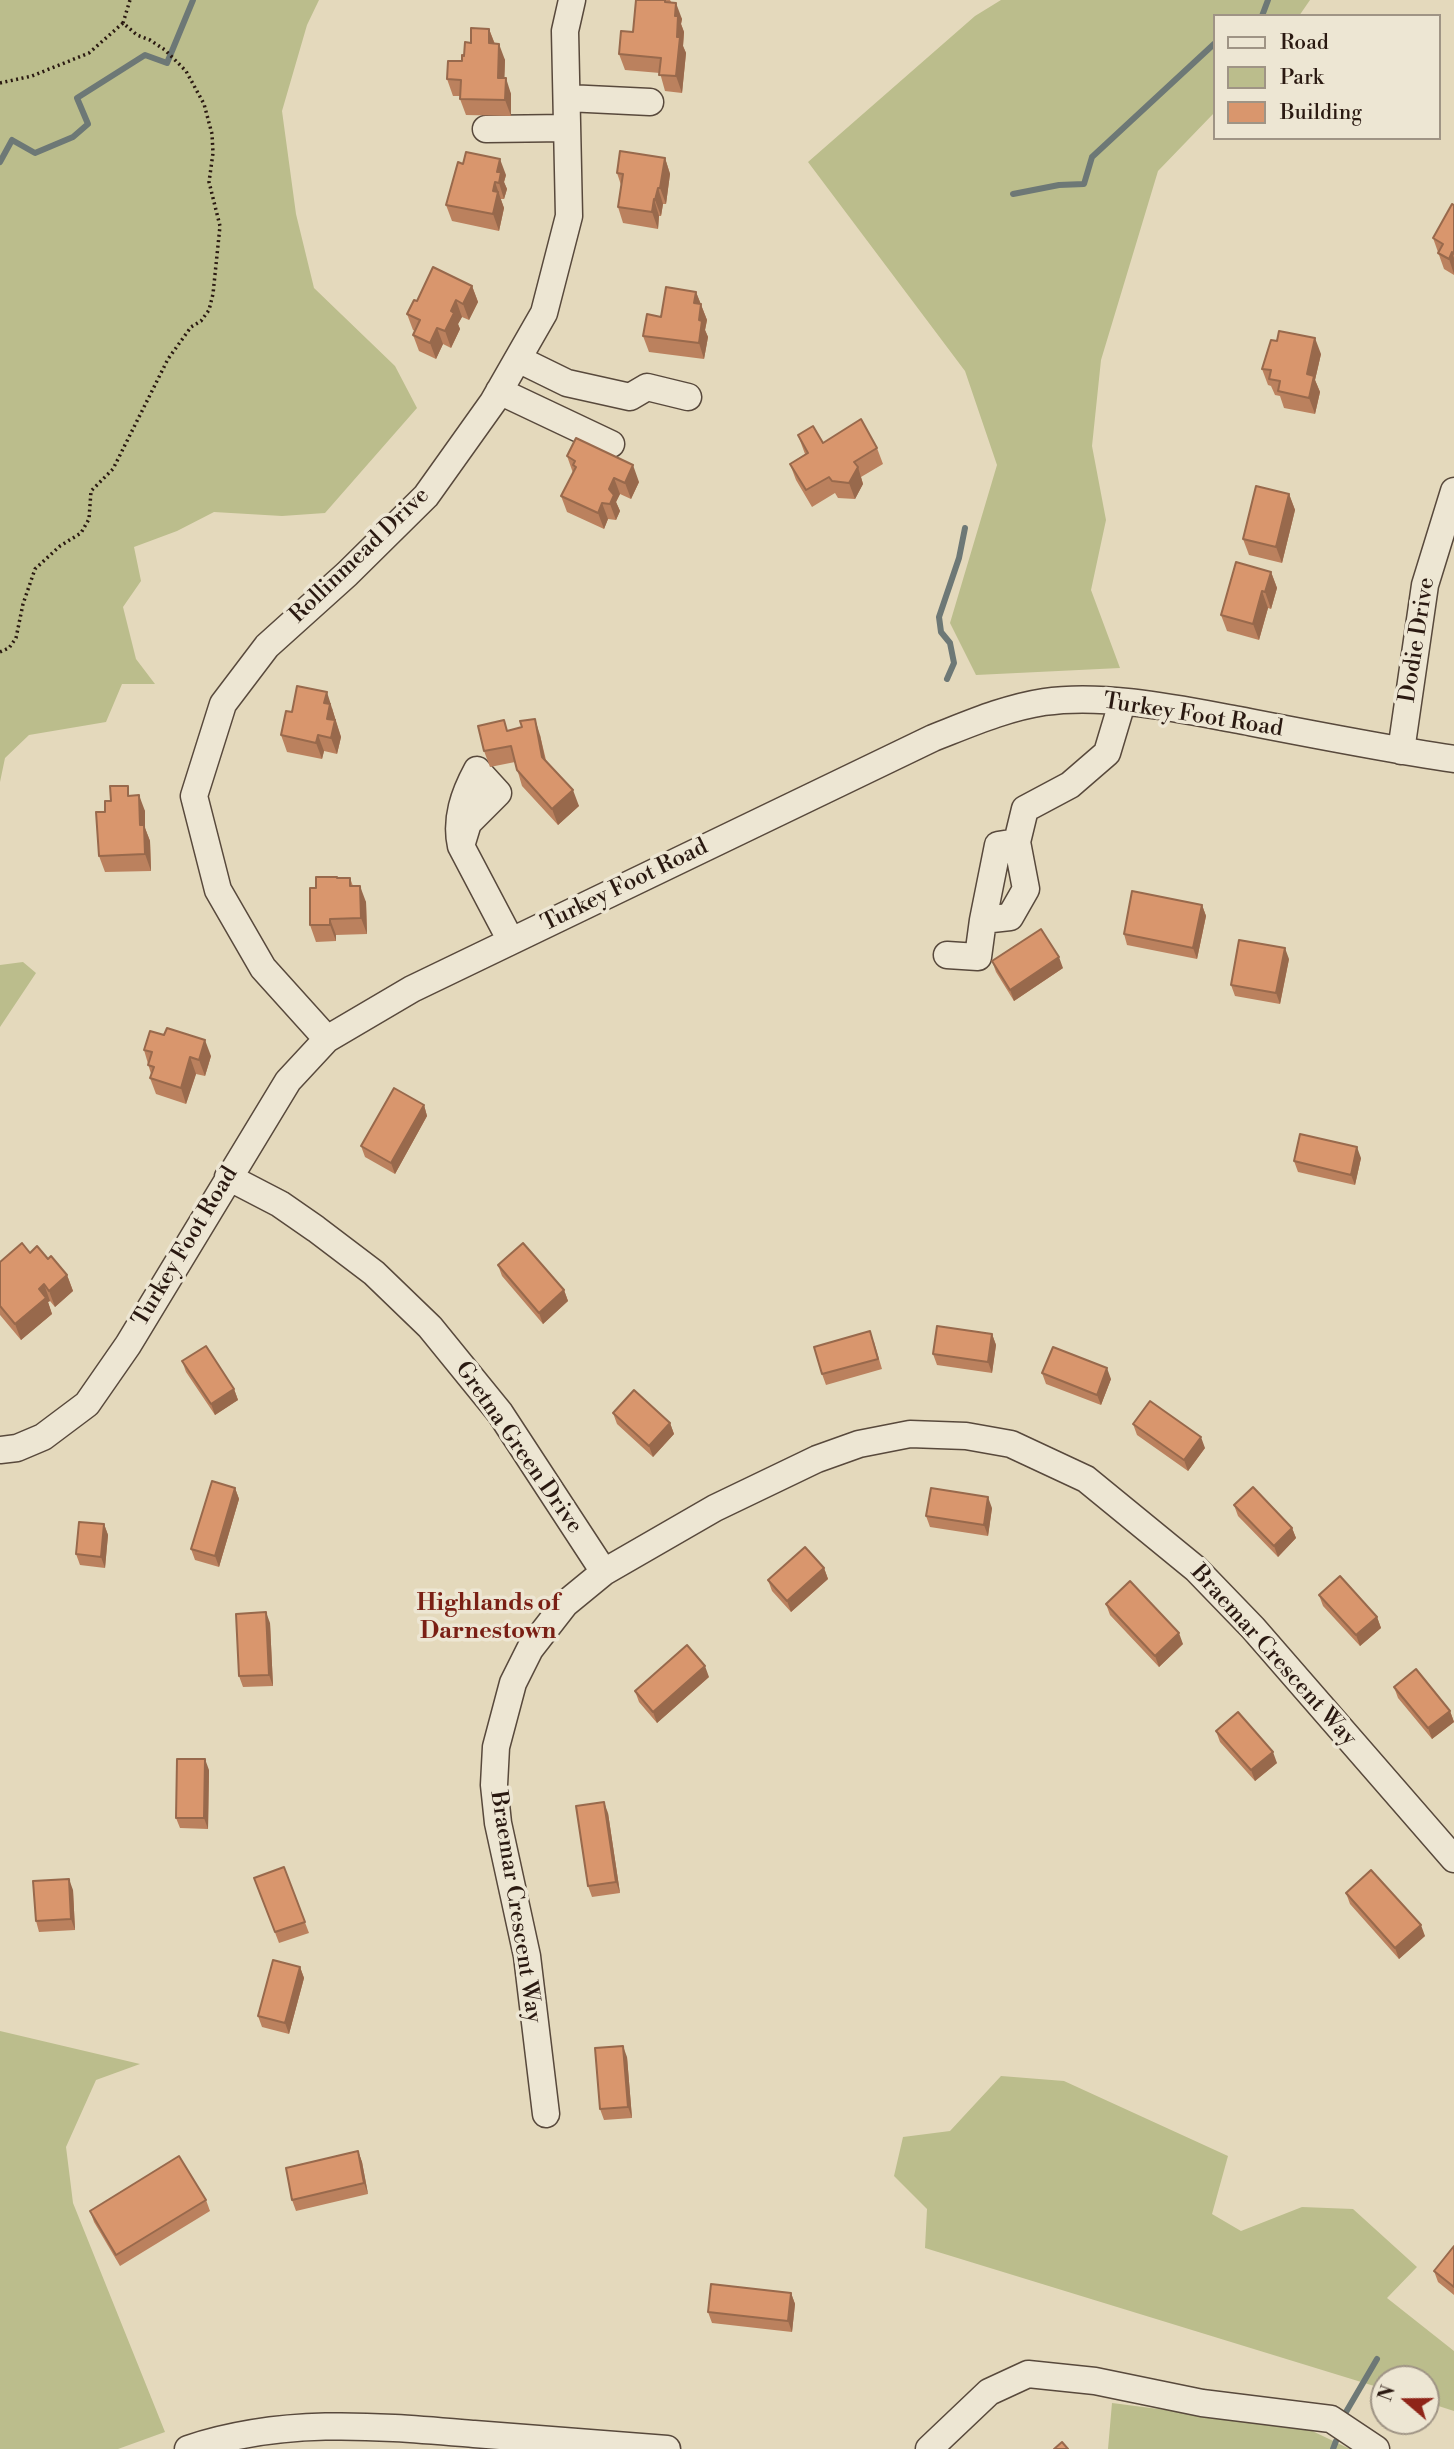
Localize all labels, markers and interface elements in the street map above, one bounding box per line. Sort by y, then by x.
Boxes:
legend [1212,14,1440,140]
text: Road [1280,30,1329,56]
text: Park [1280,65,1324,91]
text: Building [1280,100,1362,126]
street label: Rollinmead Drive [284,482,436,630]
street label: Dodie Drive [1394,575,1442,705]
street label: Turkey Foot Road [1101,688,1285,744]
street label: Turkey Foot Road [537,834,713,938]
street label: Turkey Foot Road [127,1162,245,1332]
street label: Gretna Green Drive [448,1357,588,1539]
street label: Braemar Crescent Way [1184,1560,1362,1752]
district label: Highlands of Darnestown [417,1590,559,1646]
street label: Braemar Crescent Way [483,1789,547,2025]
north arrow [1370,2365,1440,2435]
text: N [1373,2382,1401,2405]

